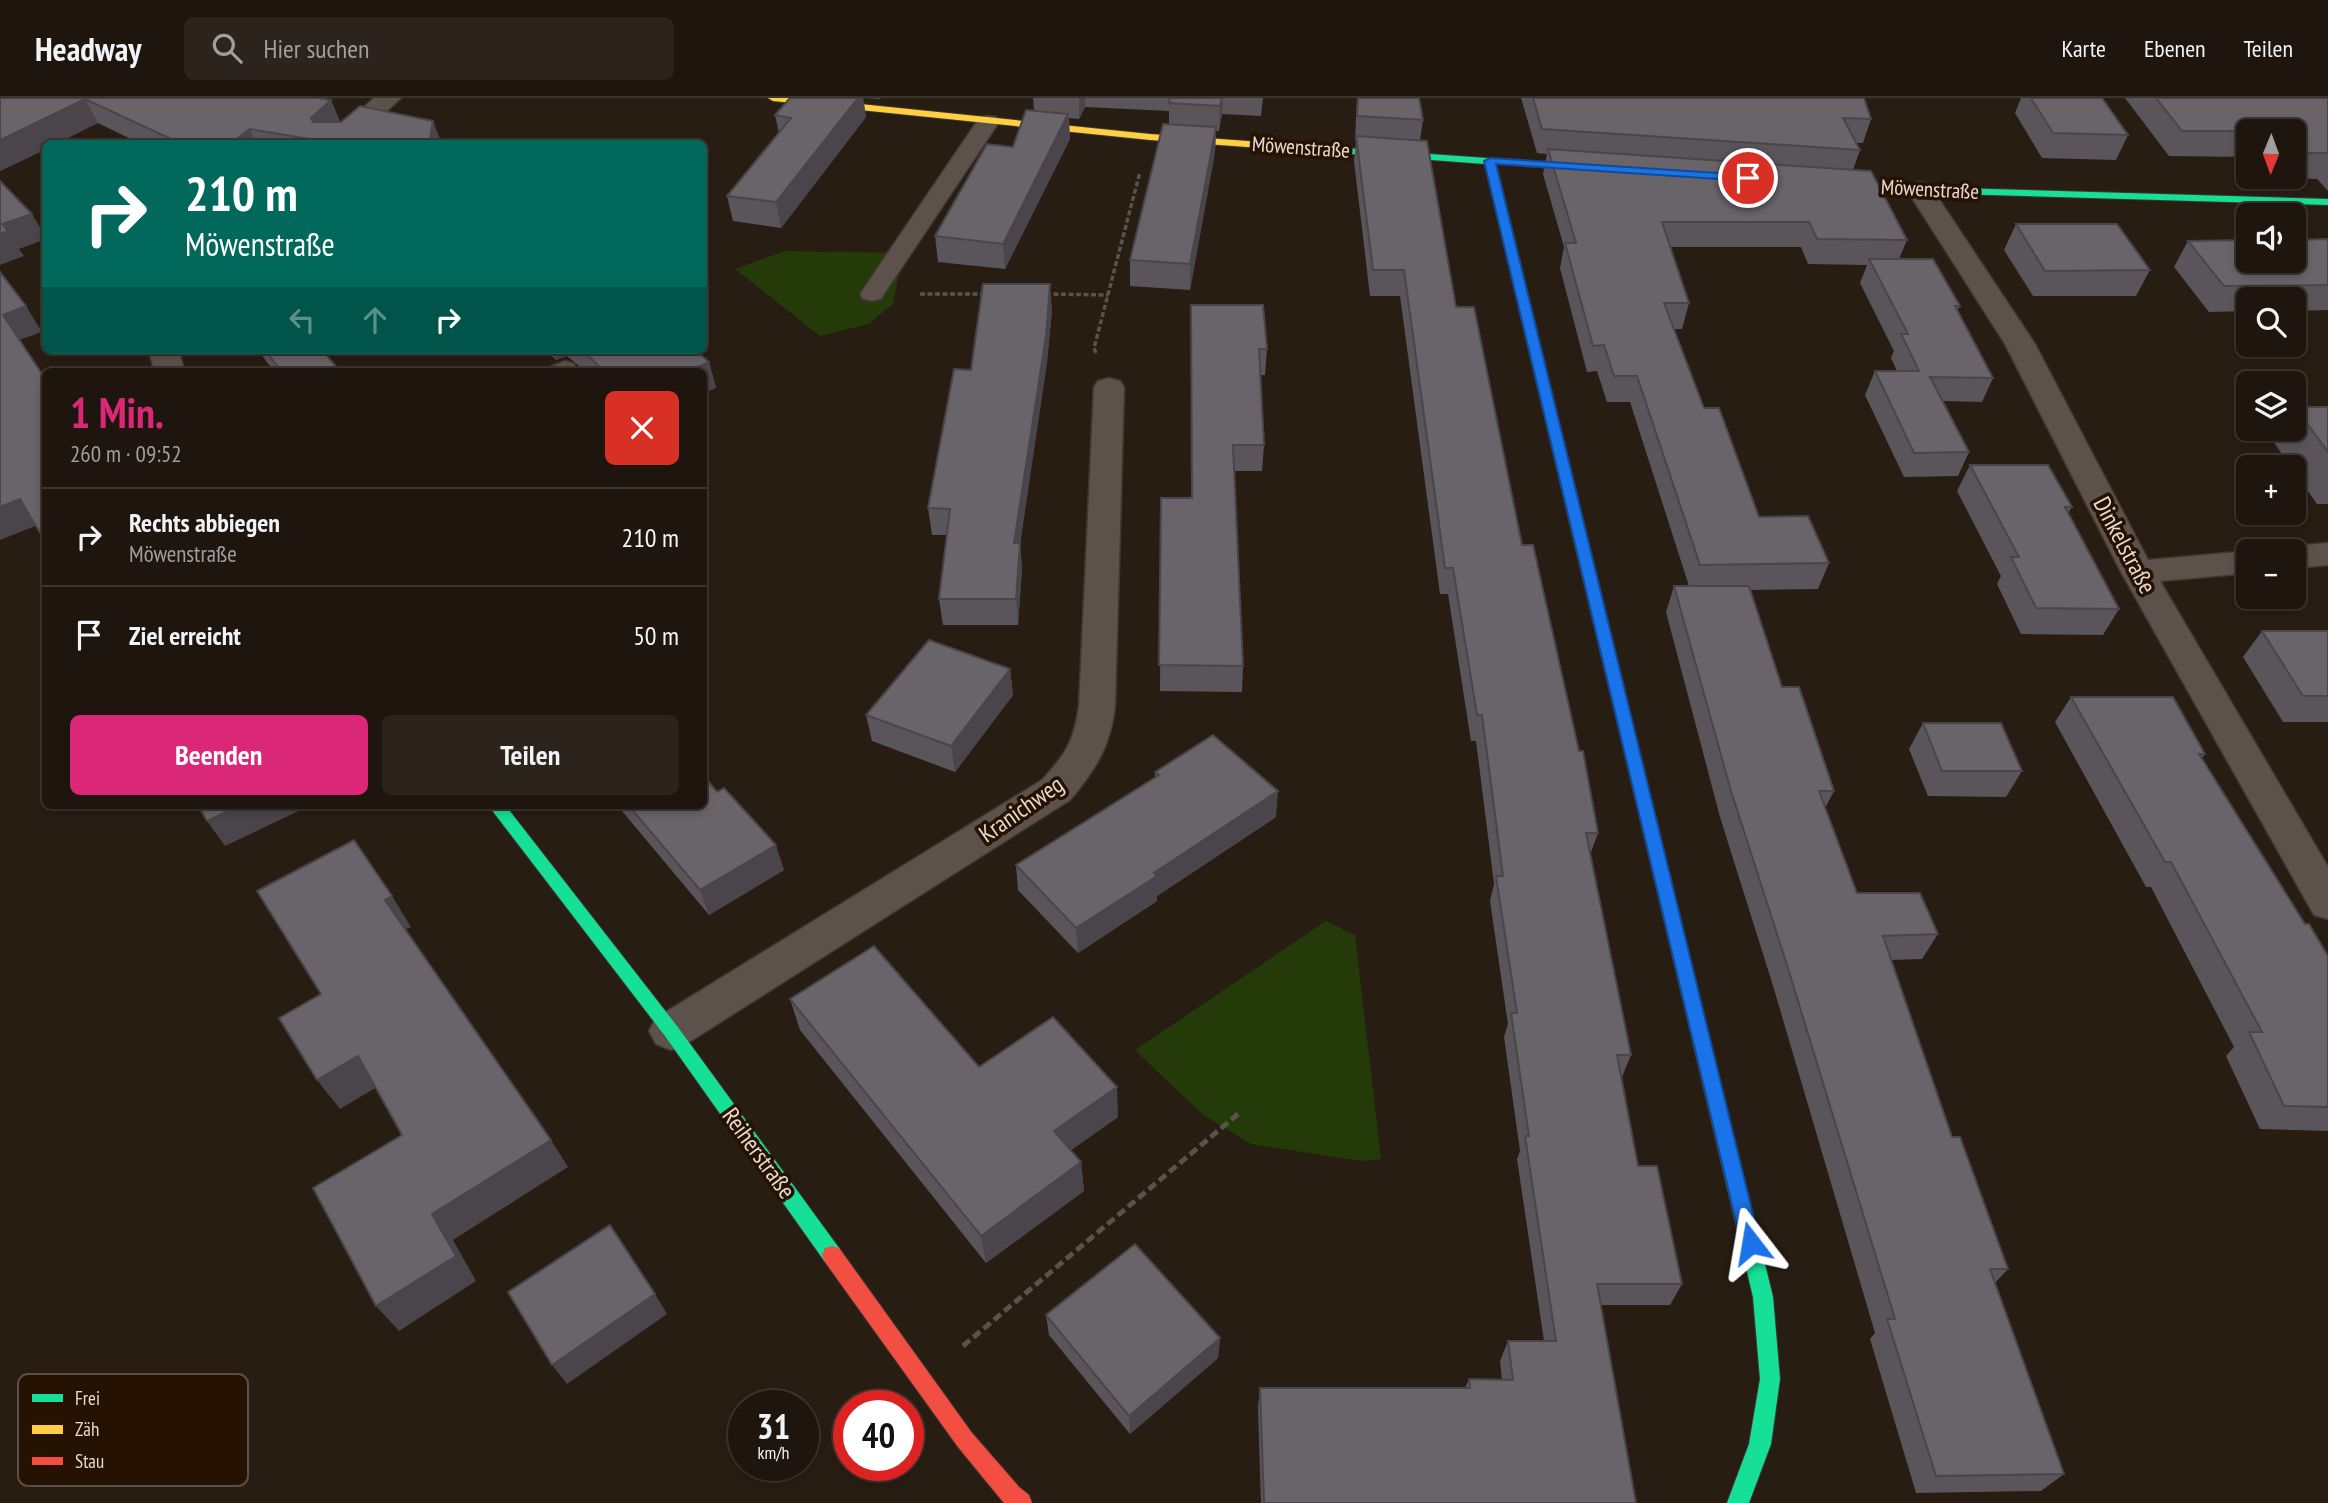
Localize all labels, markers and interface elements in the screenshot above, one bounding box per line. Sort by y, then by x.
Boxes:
search box [184,17,674,80]
text: Headway [35,27,142,70]
icon: search [208,29,246,67]
text: Hier suchen [264,32,369,65]
text: Karte [2062,33,2106,64]
text: Ebenen [2144,33,2206,64]
text: Teilen [2244,33,2293,64]
north arrow [2236,119,2306,189]
map controls [2236,119,2306,609]
street label: Möwenstraße [1251,130,1351,164]
pin [1718,148,1778,208]
icon: arrive [1729,159,1767,197]
text: 210 m [185,161,298,225]
icon: right [70,168,161,259]
street label: Möwenstraße [1880,173,1980,205]
button: sound [2236,203,2306,273]
text: Möwenstraße [185,223,335,265]
button: search [2236,287,2306,357]
icon: left [283,301,321,339]
icon: ahead [356,301,394,339]
icon: right [429,301,467,339]
button: layers [2236,371,2306,441]
text: 1 Min. [70,385,164,440]
button: close [605,391,679,465]
text: 260 m · 09:52 [70,439,182,468]
button: + [2236,455,2306,525]
street label: Dinkelstraße [2087,491,2163,599]
text: Rechts abbiegen [129,506,280,539]
icon: right [70,518,108,556]
text: 210 m [621,521,679,554]
text: Möwenstraße [129,539,237,568]
button: − [2236,539,2306,609]
icon: arrive [70,616,108,654]
text: Ziel erreicht [129,619,241,652]
text: 50 m [633,619,679,652]
button: Beenden [70,715,368,795]
button: Teilen [382,715,679,795]
street label: Kranichweg [973,769,1069,849]
street label: Reiherstraße [716,1101,802,1205]
position arrow [1714,1206,1788,1280]
legend [18,1374,248,1486]
text: Frei [75,1386,100,1410]
speed limit sign: 40 [833,1390,924,1481]
text: 31 [757,1403,790,1449]
text: Zäh [75,1417,99,1441]
text: km/h [758,1441,789,1464]
text: Stau [75,1449,104,1473]

